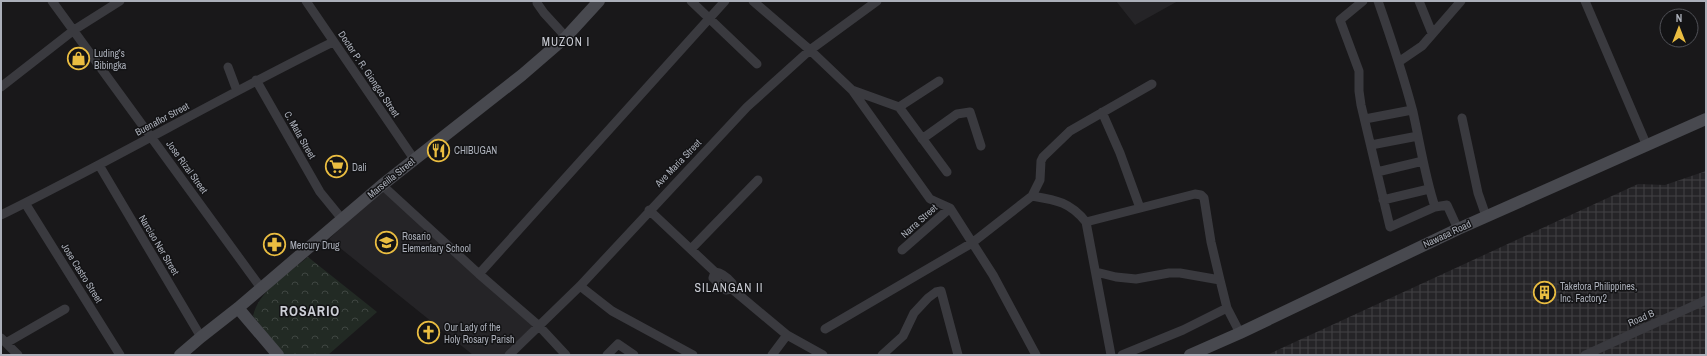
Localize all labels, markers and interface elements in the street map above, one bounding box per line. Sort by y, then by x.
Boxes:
north arrow [1659,8,1699,48]
text: N [1676,11,1682,25]
street label: Doctor P. R. Giongco Street [335,28,403,120]
district label: MUZON I [542,34,590,50]
shop icon: Luding's Bibingka [66,46,92,72]
place label: Luding's Bibingka [94,47,127,72]
street label: Buenaflor Street [133,99,192,139]
street label: C. Mata Street [281,109,319,162]
street label: Ave Maria Street [651,136,704,190]
restaurant icon: CHIBUGAN [426,137,452,163]
street label: Jose Rizal Street [163,138,211,197]
place label: CHIBUGAN [454,144,497,157]
supermarket icon: Dali [324,154,350,180]
street label: Marseilla Street [365,154,418,201]
place label: Dali [352,161,367,174]
street label: Narra Street [898,201,940,241]
street label: Narciso Ner Street [136,213,182,278]
street label: Nawasa Road [1421,217,1473,251]
school or university icon: Rosario Elementary School [374,229,400,255]
place label: Rosario Elementary School [402,230,471,255]
pharmacy icon: Mercury Drug [262,232,288,258]
place label: Mercury Drug [290,239,340,252]
street label: Jose Castro Street [58,241,106,306]
building icon: Taketora Philippines, Inc. Factory2 [1531,279,1557,305]
district label: SILANGAN II [695,280,763,296]
place label: Taketora Philippines, Inc. Factory2 [1560,280,1637,305]
district label: ROSARIO [280,302,340,320]
street label: Road B [1626,306,1657,330]
church icon: Our Lady of the Holy Rosary Parish [415,320,441,346]
place label: Our Lady of the Holy Rosary Parish [444,321,515,346]

